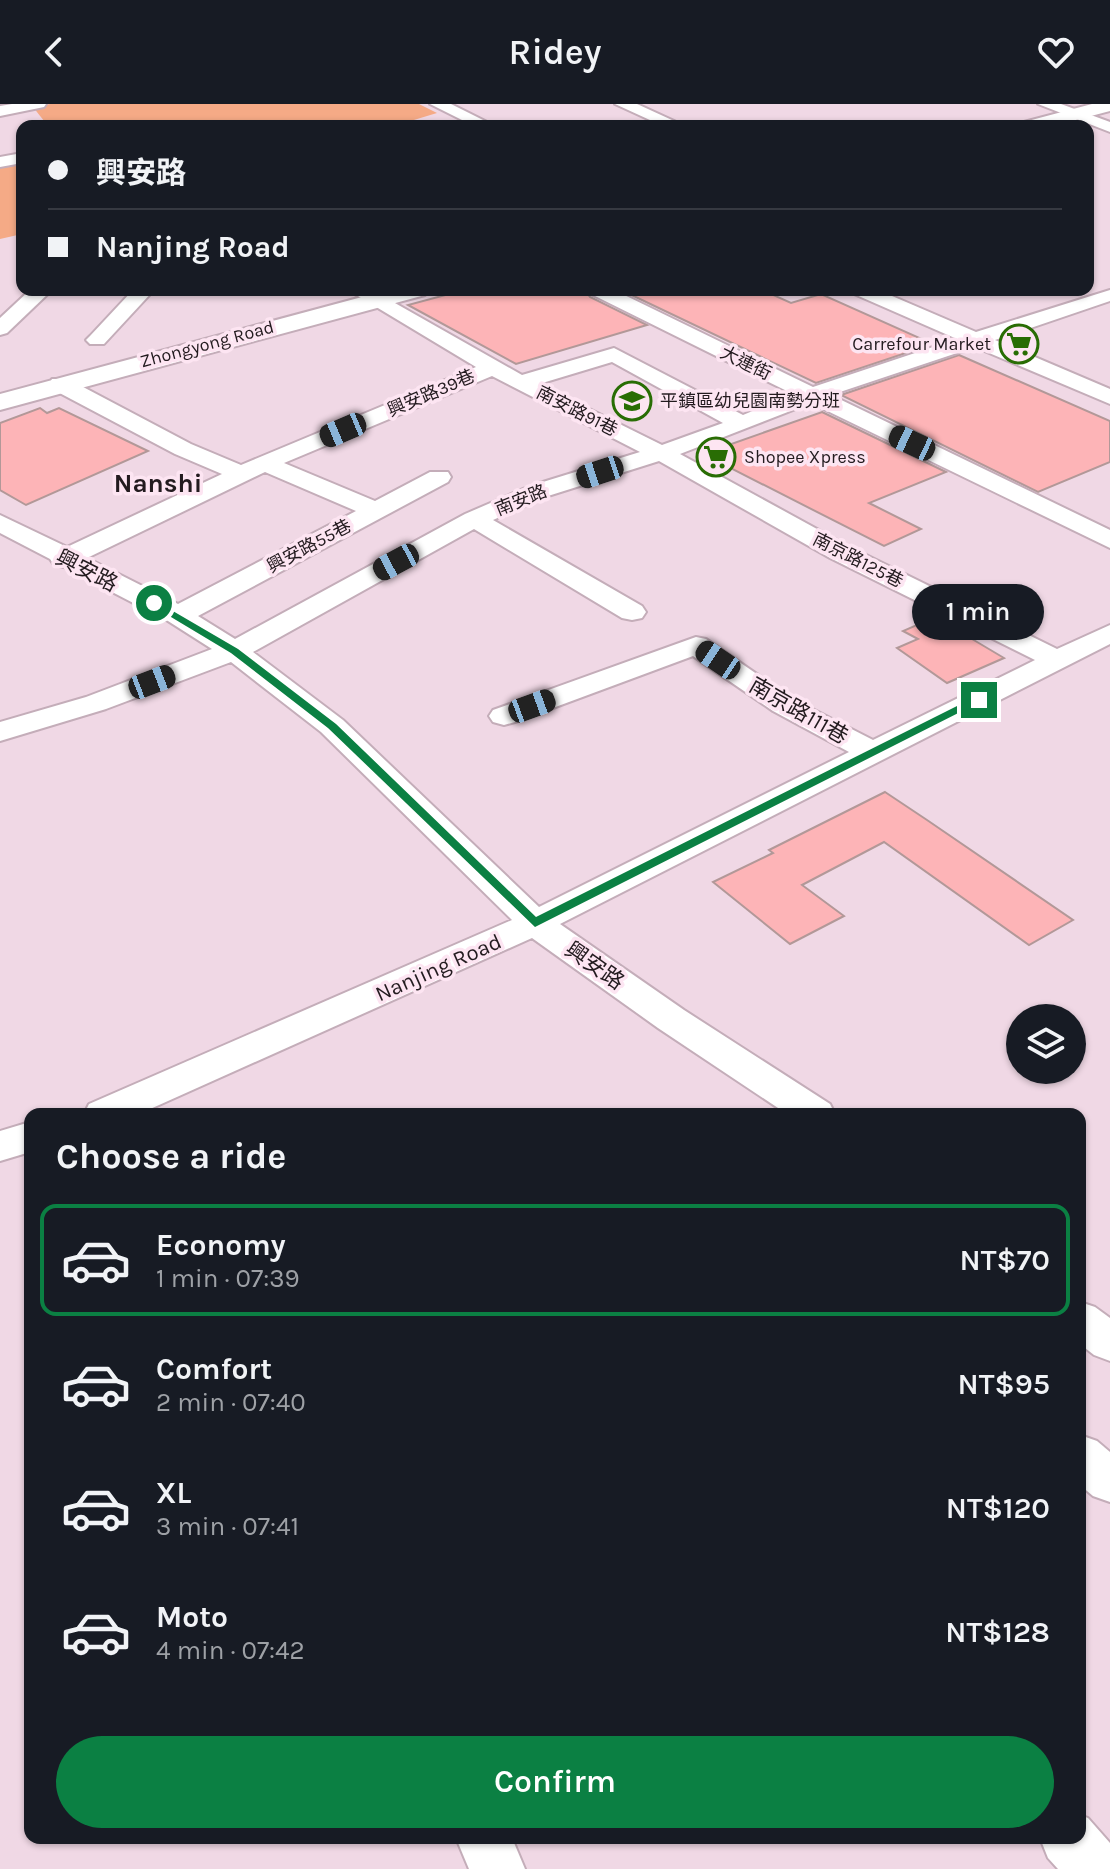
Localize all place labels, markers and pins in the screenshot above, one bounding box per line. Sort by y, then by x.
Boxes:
supermarket icon: Carrefour Market [998,323,1040,365]
place label: Carrefour Market [852,333,991,355]
school or university icon: 平鎮區幼兒園南勢分班 [611,380,653,422]
place label: 平鎮區幼兒園南勢分班 [660,390,840,412]
supermarket icon: Shopee Xpress [695,436,737,478]
place label: Shopee Xpress [744,446,866,468]

